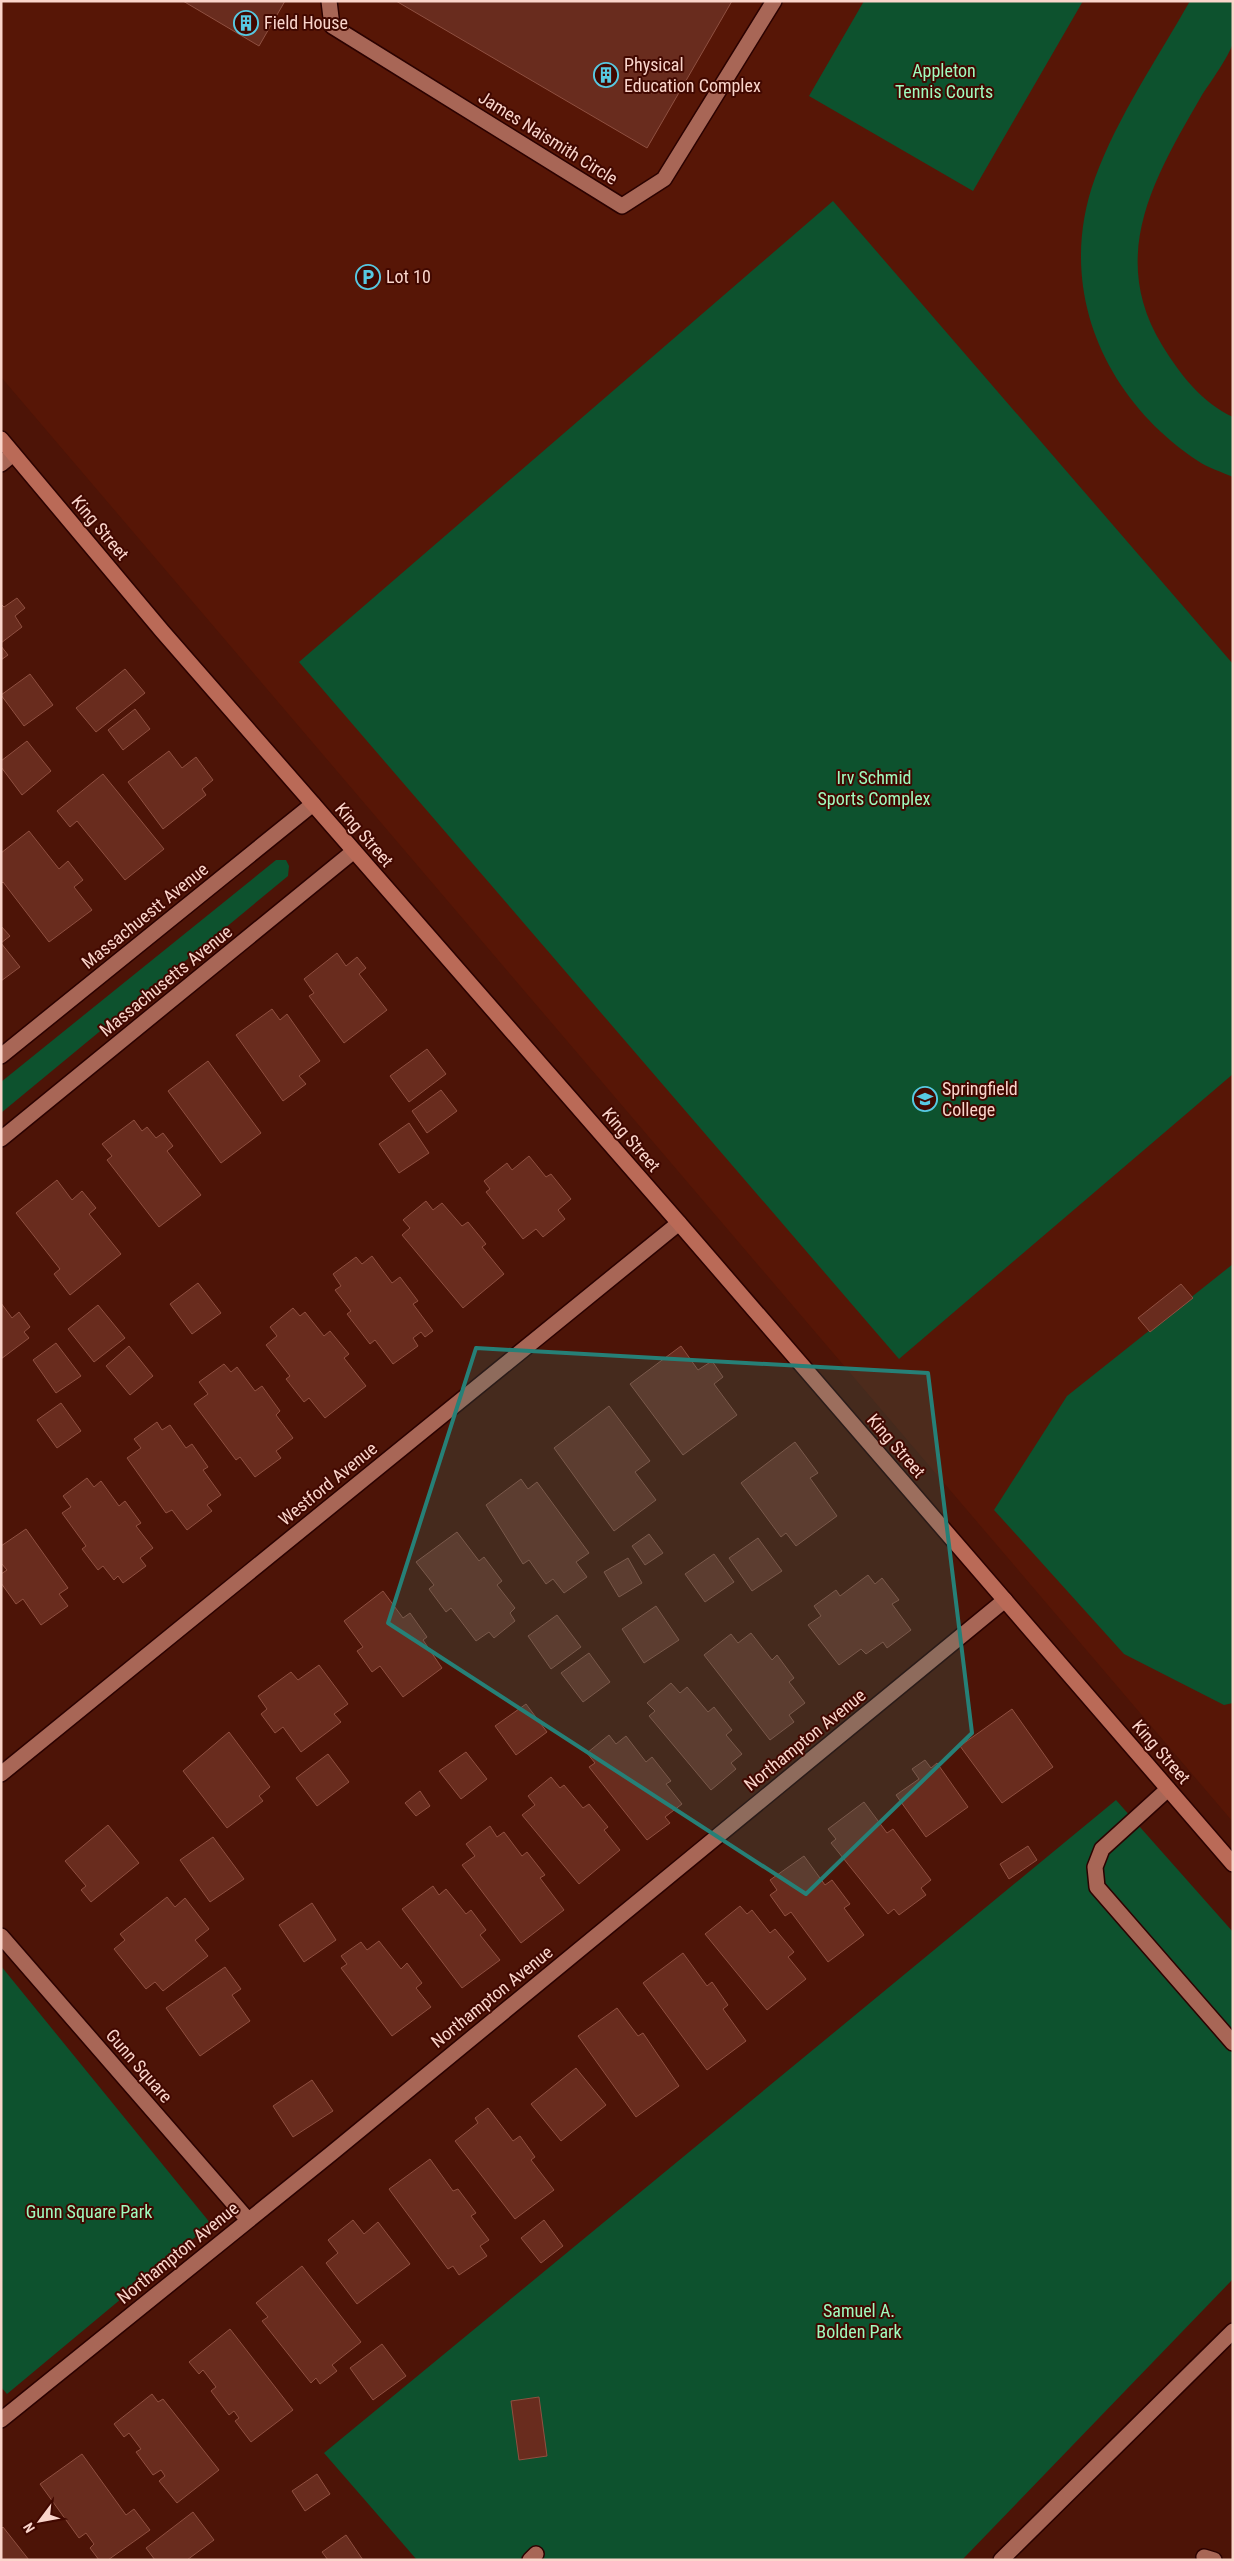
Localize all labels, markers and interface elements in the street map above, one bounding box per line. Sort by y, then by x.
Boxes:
building icon: Field House [233,10,259,36]
place label: Field House [264,12,348,33]
place label: Physical Education Complex [624,54,761,96]
park label: Appleton Tennis Courts [895,60,993,102]
building icon: Physical Education Complex [593,62,619,88]
street label: James Naismith Circle [475,86,622,189]
parking icon: Lot 10 [355,264,381,290]
place label: Lot 10 [386,266,431,287]
street label: King Street [67,491,133,564]
park label: Irv Schmid Sports Complex [818,767,931,809]
street label: King Street [331,798,398,871]
street label: Massachuestt Avenue [77,858,212,973]
street label: Massachusetts Avenue [95,921,236,1041]
place label: Springfield College [942,1078,1018,1120]
school or university icon: Springfield College [912,1086,938,1112]
street label: King Street [598,1103,665,1176]
street label: King Street [863,1409,930,1482]
street label: Westford Avenue [274,1438,381,1530]
street label: Northampton Avenue [740,1684,870,1795]
street label: King Street [1128,1715,1195,1788]
street label: Northampton Avenue [427,1941,557,2052]
street label: Gunn Square [102,2025,177,2107]
street label: Northampton Avenue [113,2197,243,2308]
park label: Gunn Square Park [26,2201,152,2222]
park label: Samuel A. Bolden Park [816,2300,902,2342]
north arrow [15,2496,65,2546]
text: N [20,2520,38,2536]

